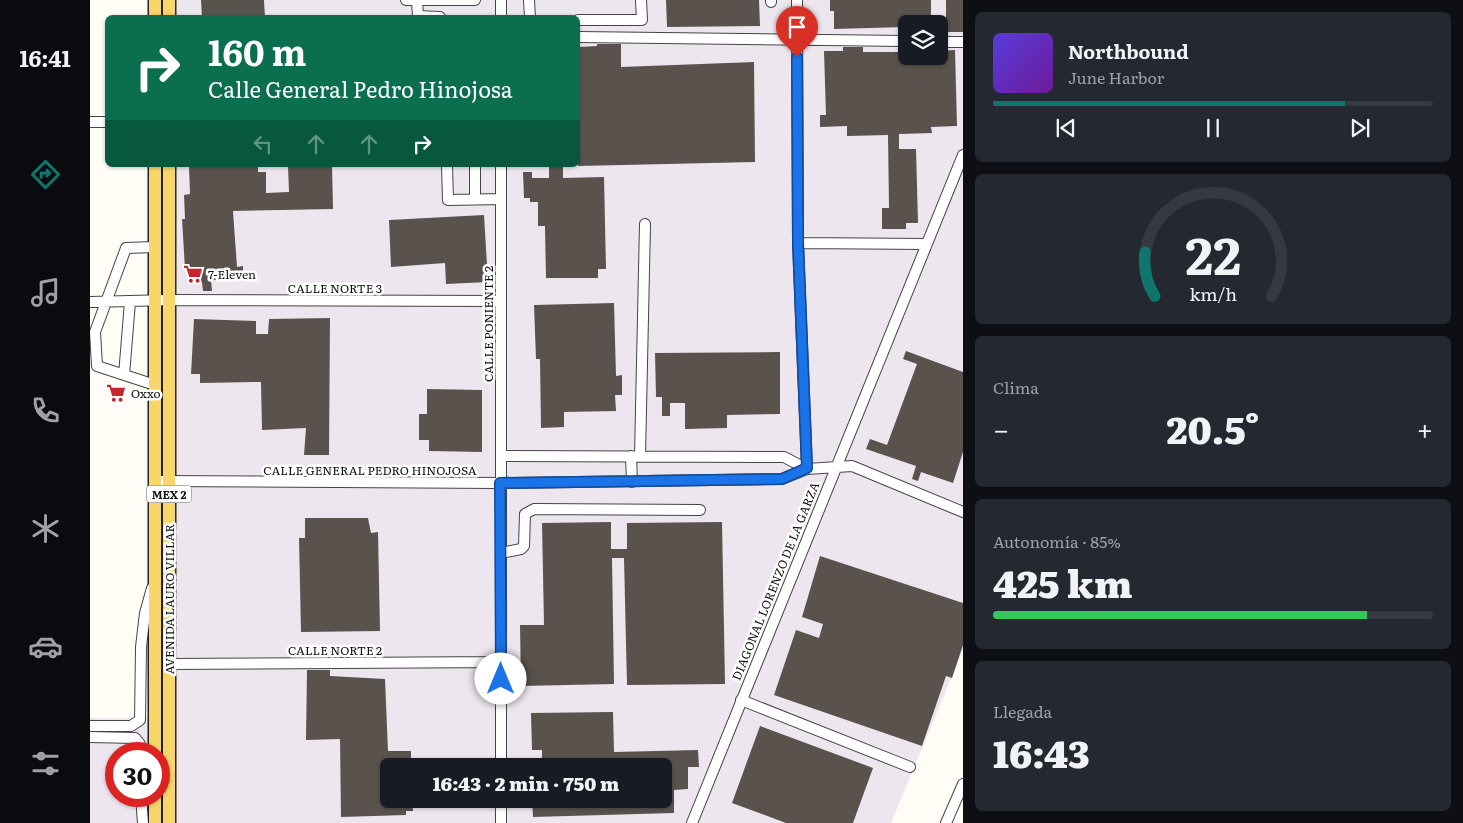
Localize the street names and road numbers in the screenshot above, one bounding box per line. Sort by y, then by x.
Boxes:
street label: CALLE PONIENTE 2 [479,266,497,382]
street label: CALLE NORTE 3 [288,279,382,297]
street label: CALLE GENERAL PEDRO HINOJOSA [263,461,477,479]
street label: DIAGONAL LORENZO DE LA GARZA [727,479,823,683]
road number: MEX 2 [146,486,192,502]
street label: AVENIDA LAURO VILLAR [160,523,178,674]
street label: CALLE NORTE 2 [288,641,382,659]

